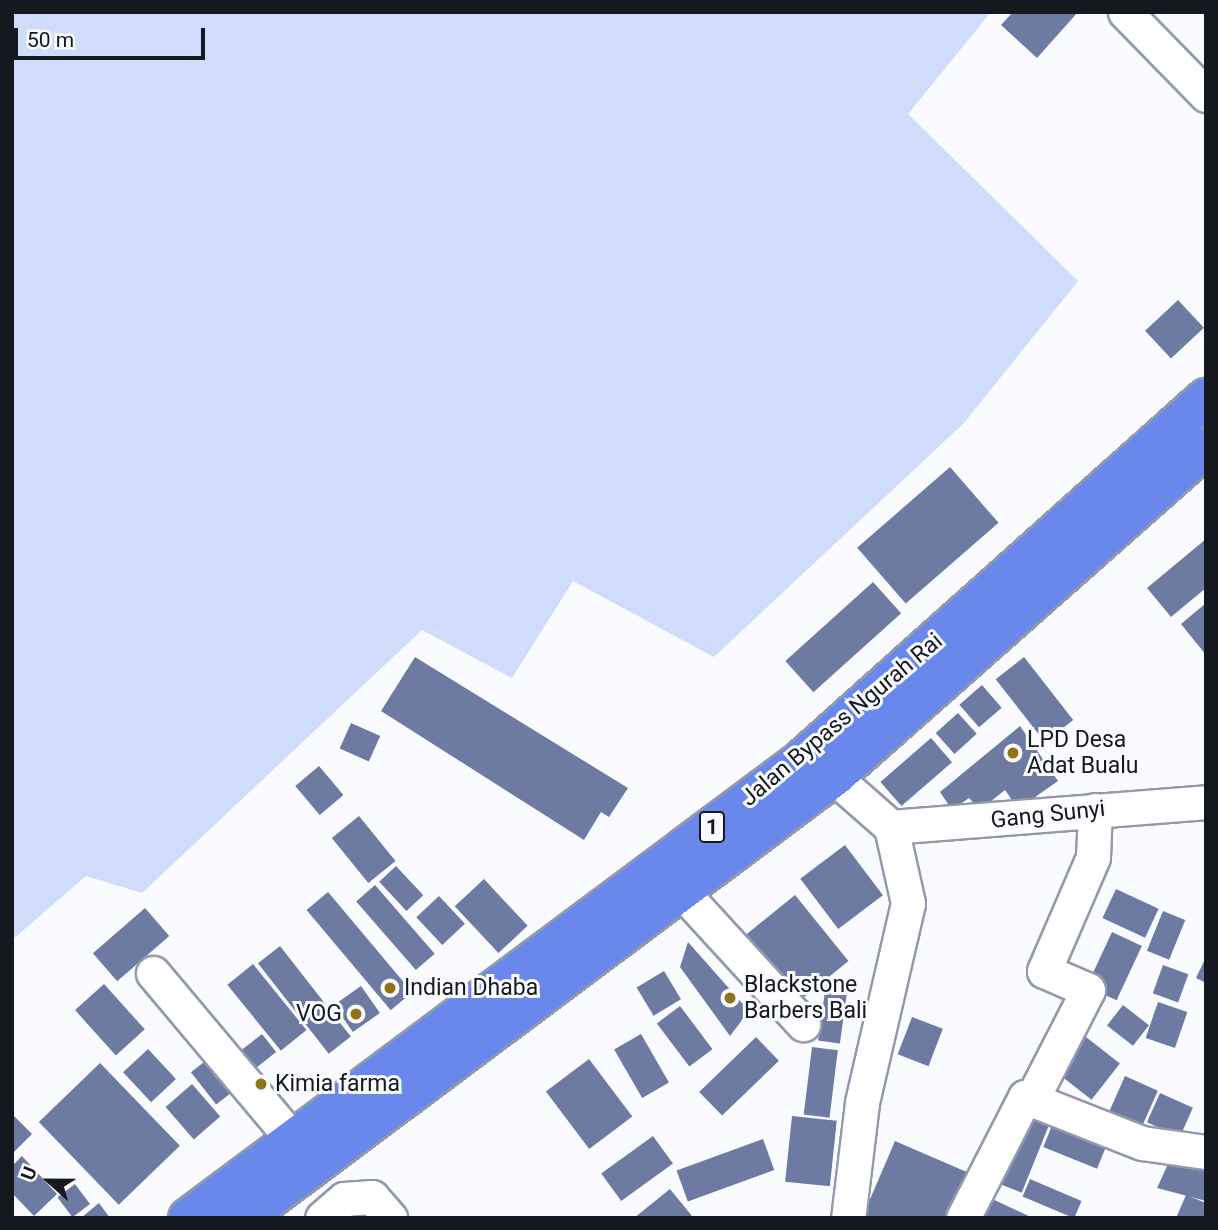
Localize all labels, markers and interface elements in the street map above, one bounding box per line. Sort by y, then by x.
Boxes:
scale bar [18,14,208,58]
text: 50 m [27,28,74,52]
street label: Jalan Bypass Ngurah Rai [736,628,948,812]
place label: LPD Desa Adat Bualu [1027,726,1139,780]
marker: LPD Desa Adat Bualu [1005,745,1021,761]
street label: Gang Sunyi [989,795,1107,835]
road number: 1 [698,810,726,844]
place label: Blackstone Barbers Bali [744,971,867,1025]
place label: Indian Dhaba [404,974,538,1002]
marker: Indian Dhaba [382,980,398,996]
marker: Blackstone Barbers Bali [722,990,738,1006]
place label: VOG [296,1000,342,1028]
marker: VOG [348,1006,364,1022]
place label: Kimia farma [275,1070,400,1098]
marker: Kimia farma [253,1076,269,1092]
north arrow [14,1146,84,1216]
text: U [16,1163,42,1183]

